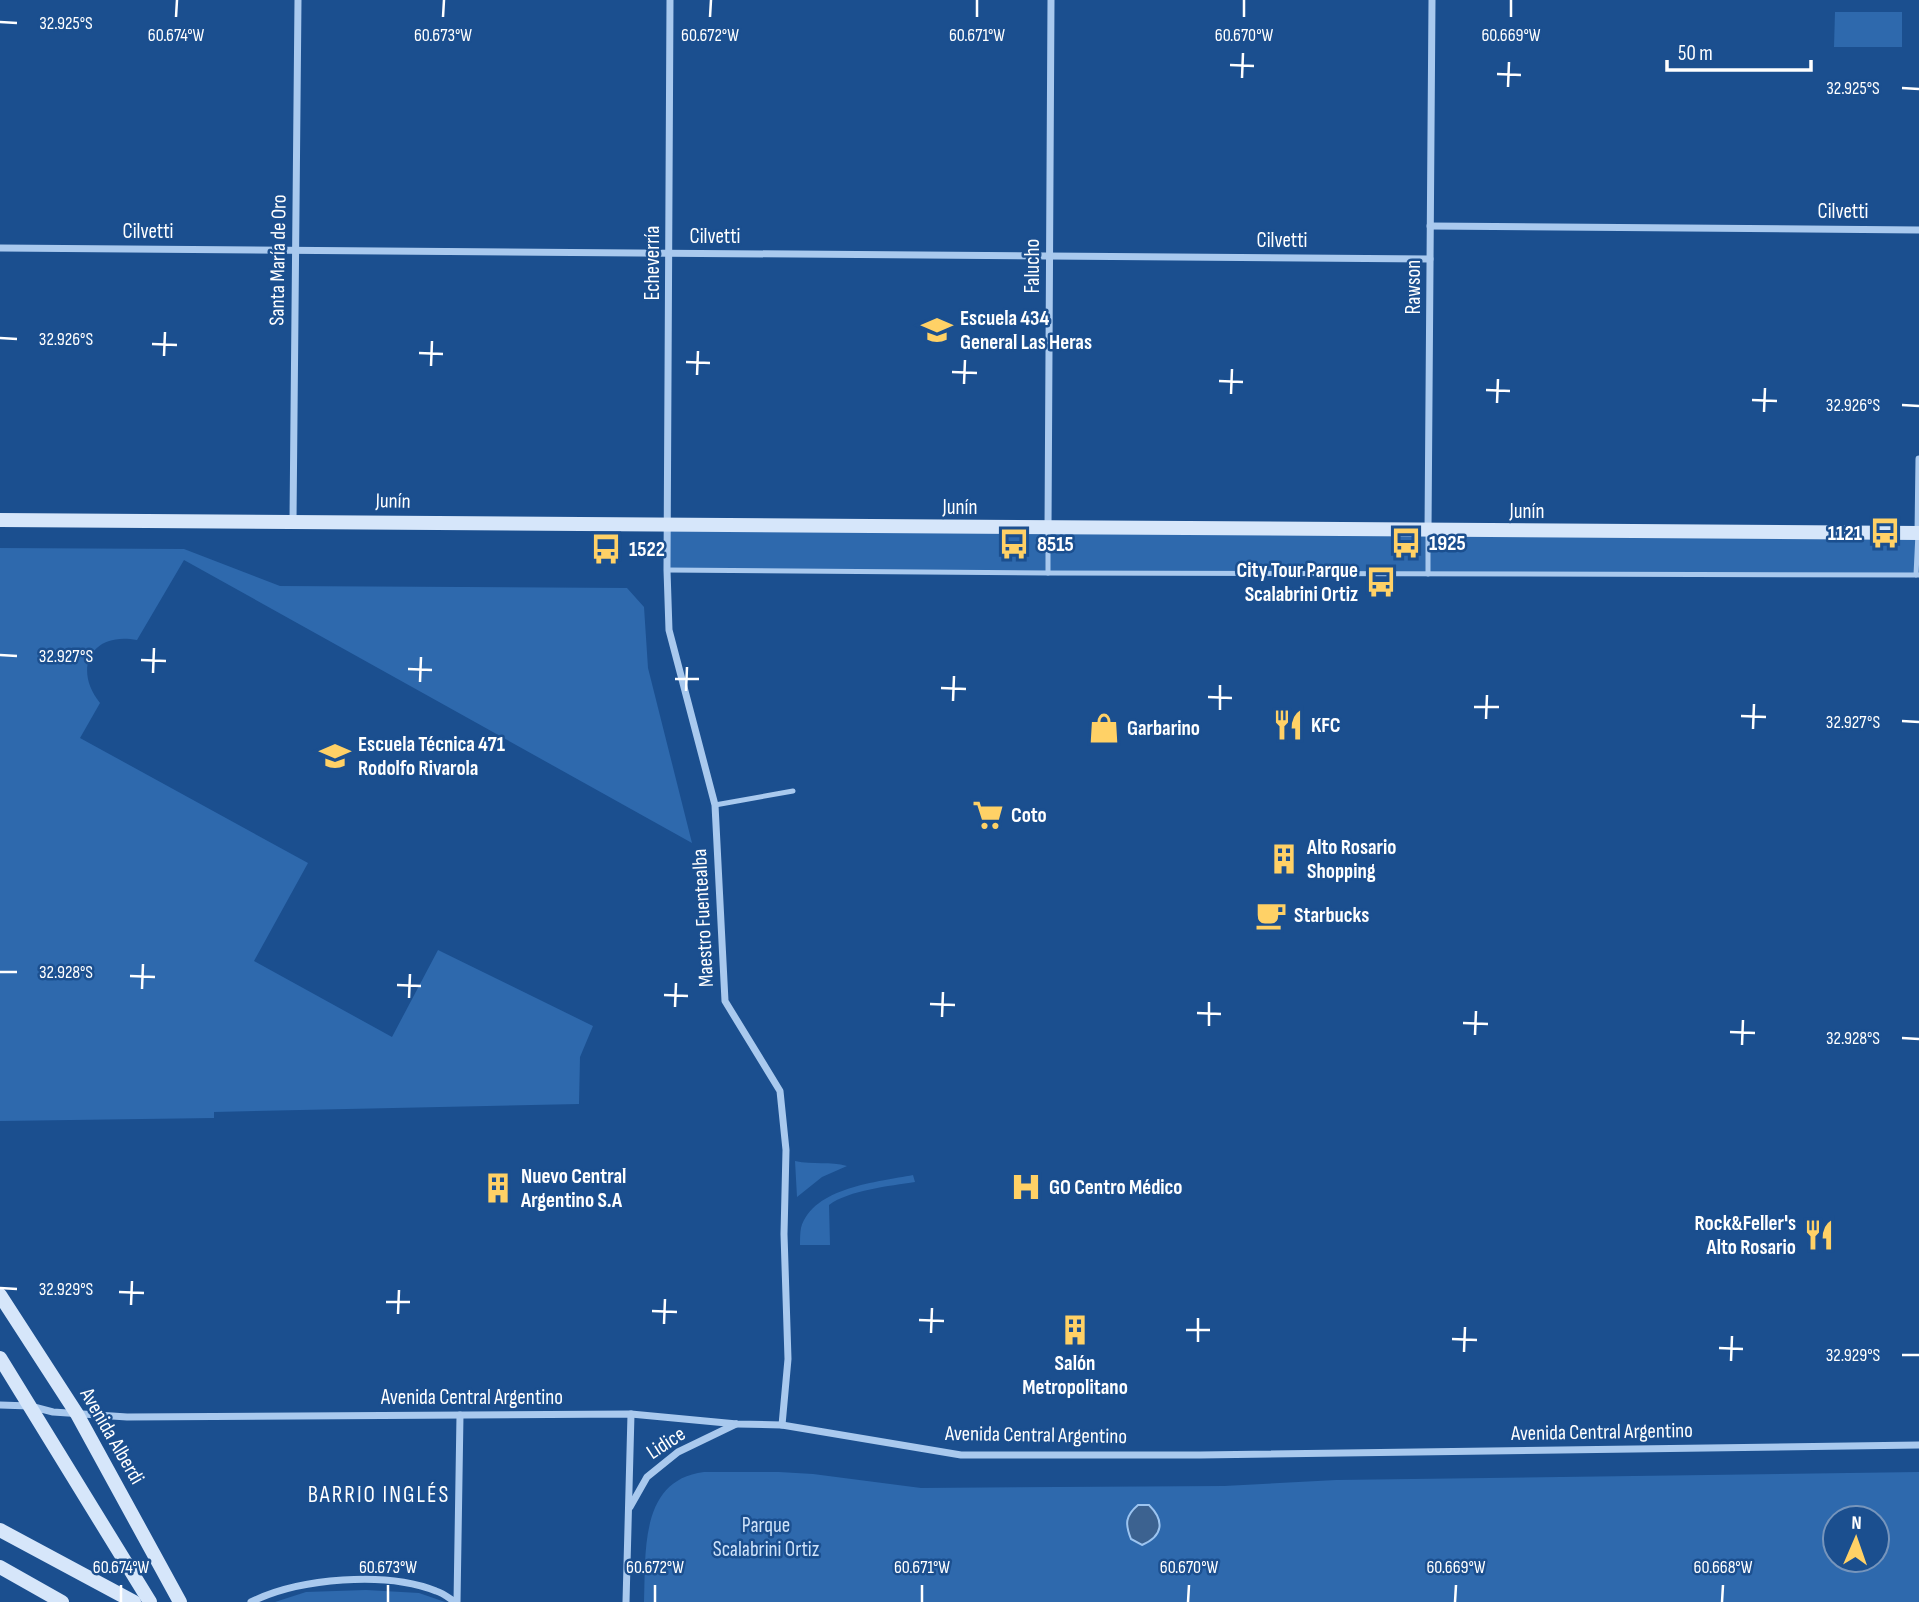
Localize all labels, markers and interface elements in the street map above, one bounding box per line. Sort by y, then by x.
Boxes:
text: 32.925°S [39,13,93,34]
text: 60.674°W [148,25,204,46]
text: 60.673°W [414,25,472,46]
text: 60.672°W [681,25,739,46]
text: 60.671°W [949,25,1005,46]
text: 60.670°W [1215,25,1274,46]
text: 60.669°W [1481,25,1541,46]
scale bar [1667,28,1811,72]
text: 50 m [1678,41,1713,66]
text: 32.925°S [1826,78,1880,99]
street label: Santa María de Oro [264,194,292,326]
street label: Cilvetti [1817,199,1869,224]
street label: Cilvetti [122,219,174,244]
street label: Cilvetti [689,224,741,249]
street label: Echeverría [640,226,665,300]
street label: Cilvetti [1256,228,1308,253]
street label: Falucho [1020,239,1045,293]
street label: Rawson [1401,260,1426,314]
place label: Escuela 434 General Las Heras [960,306,1092,355]
school or university icon: Escuela 434 General Las Heras [920,313,954,347]
text: 32.926°S [39,329,93,350]
text: 32.926°S [1826,395,1880,416]
street label: Junín [374,488,411,514]
street label: Junín [942,495,977,520]
street label: Junín [1509,499,1544,524]
bus stop icon: 1121 [1868,516,1902,550]
place label: 1121 [1828,521,1862,546]
bus stop icon: 1925 [1389,526,1423,560]
bus stop icon: 8515 [997,527,1031,561]
place label: 1925 [1429,531,1466,556]
bus stop icon: 1522 [589,532,623,566]
place label: 8515 [1037,532,1074,557]
place label: 1522 [629,537,665,562]
place label: City Tour Parque Scalabrini Ortiz [1236,558,1358,607]
bus stop icon: City Tour Parque Scalabrini Ortiz [1364,565,1398,599]
text: 32.927°S [39,646,93,667]
restaurant icon: KFC [1271,708,1305,742]
shop icon: Garbarino [1087,711,1121,745]
text: 32.927°S [1826,712,1880,733]
place label: KFC [1311,713,1341,738]
place label: Garbarino [1127,716,1200,741]
place label: Escuela Técnica 471 Rodolfo Rivarola [358,732,505,781]
school or university icon: Escuela Técnica 471 Rodolfo Rivarola [318,739,352,773]
supermarket icon: Coto [971,798,1005,832]
place label: Coto [1011,803,1047,828]
place label: Alto Rosario Shopping [1306,835,1397,884]
building icon: Alto Rosario Shopping [1267,842,1301,876]
street label: Maestro Fuentealba [687,848,719,988]
cafe icon: Starbucks [1254,898,1288,932]
place label: Starbucks [1294,903,1369,928]
text: 32.928°S [39,962,93,983]
text: 32.928°S [1826,1028,1880,1049]
place label: Nuevo Central Argentino S.A [520,1164,626,1213]
hospital icon: GO Centro Médico [1009,1170,1043,1204]
building icon: Nuevo Central Argentino S.A [481,1171,515,1205]
place label: GO Centro Médico [1049,1175,1183,1200]
place label: Rock&Feller's Alto Rosario [1695,1211,1796,1260]
restaurant icon: Rock&Feller's Alto Rosario [1802,1218,1836,1252]
text: 32.929°S [39,1279,93,1300]
building icon: Salón Metropolitano [1058,1313,1092,1347]
text: 32.929°S [1826,1345,1880,1366]
place label: Salón Metropolitano [1022,1351,1128,1400]
street label: Avenida Alberdi [74,1383,150,1489]
street label: Avenida Central Argentino [380,1385,563,1410]
street label: Avenida Central Argentino [1510,1418,1693,1446]
street label: Lidice [642,1421,690,1465]
street label: Avenida Central Argentino [944,1421,1127,1449]
district label: BARRIO INGLÉS [308,1481,450,1509]
north arrow [1821,1504,1891,1574]
text: N [1851,1512,1862,1535]
park label: Parque Scalabrini Ortiz [713,1513,820,1562]
text: 60.674°W [93,1557,149,1578]
text: 60.673°W [359,1557,417,1578]
text: 60.672°W [626,1557,684,1578]
text: 60.671°W [894,1557,950,1578]
text: 60.670°W [1160,1557,1219,1578]
text: 60.669°W [1426,1557,1486,1578]
text: 60.668°W [1694,1557,1753,1578]

